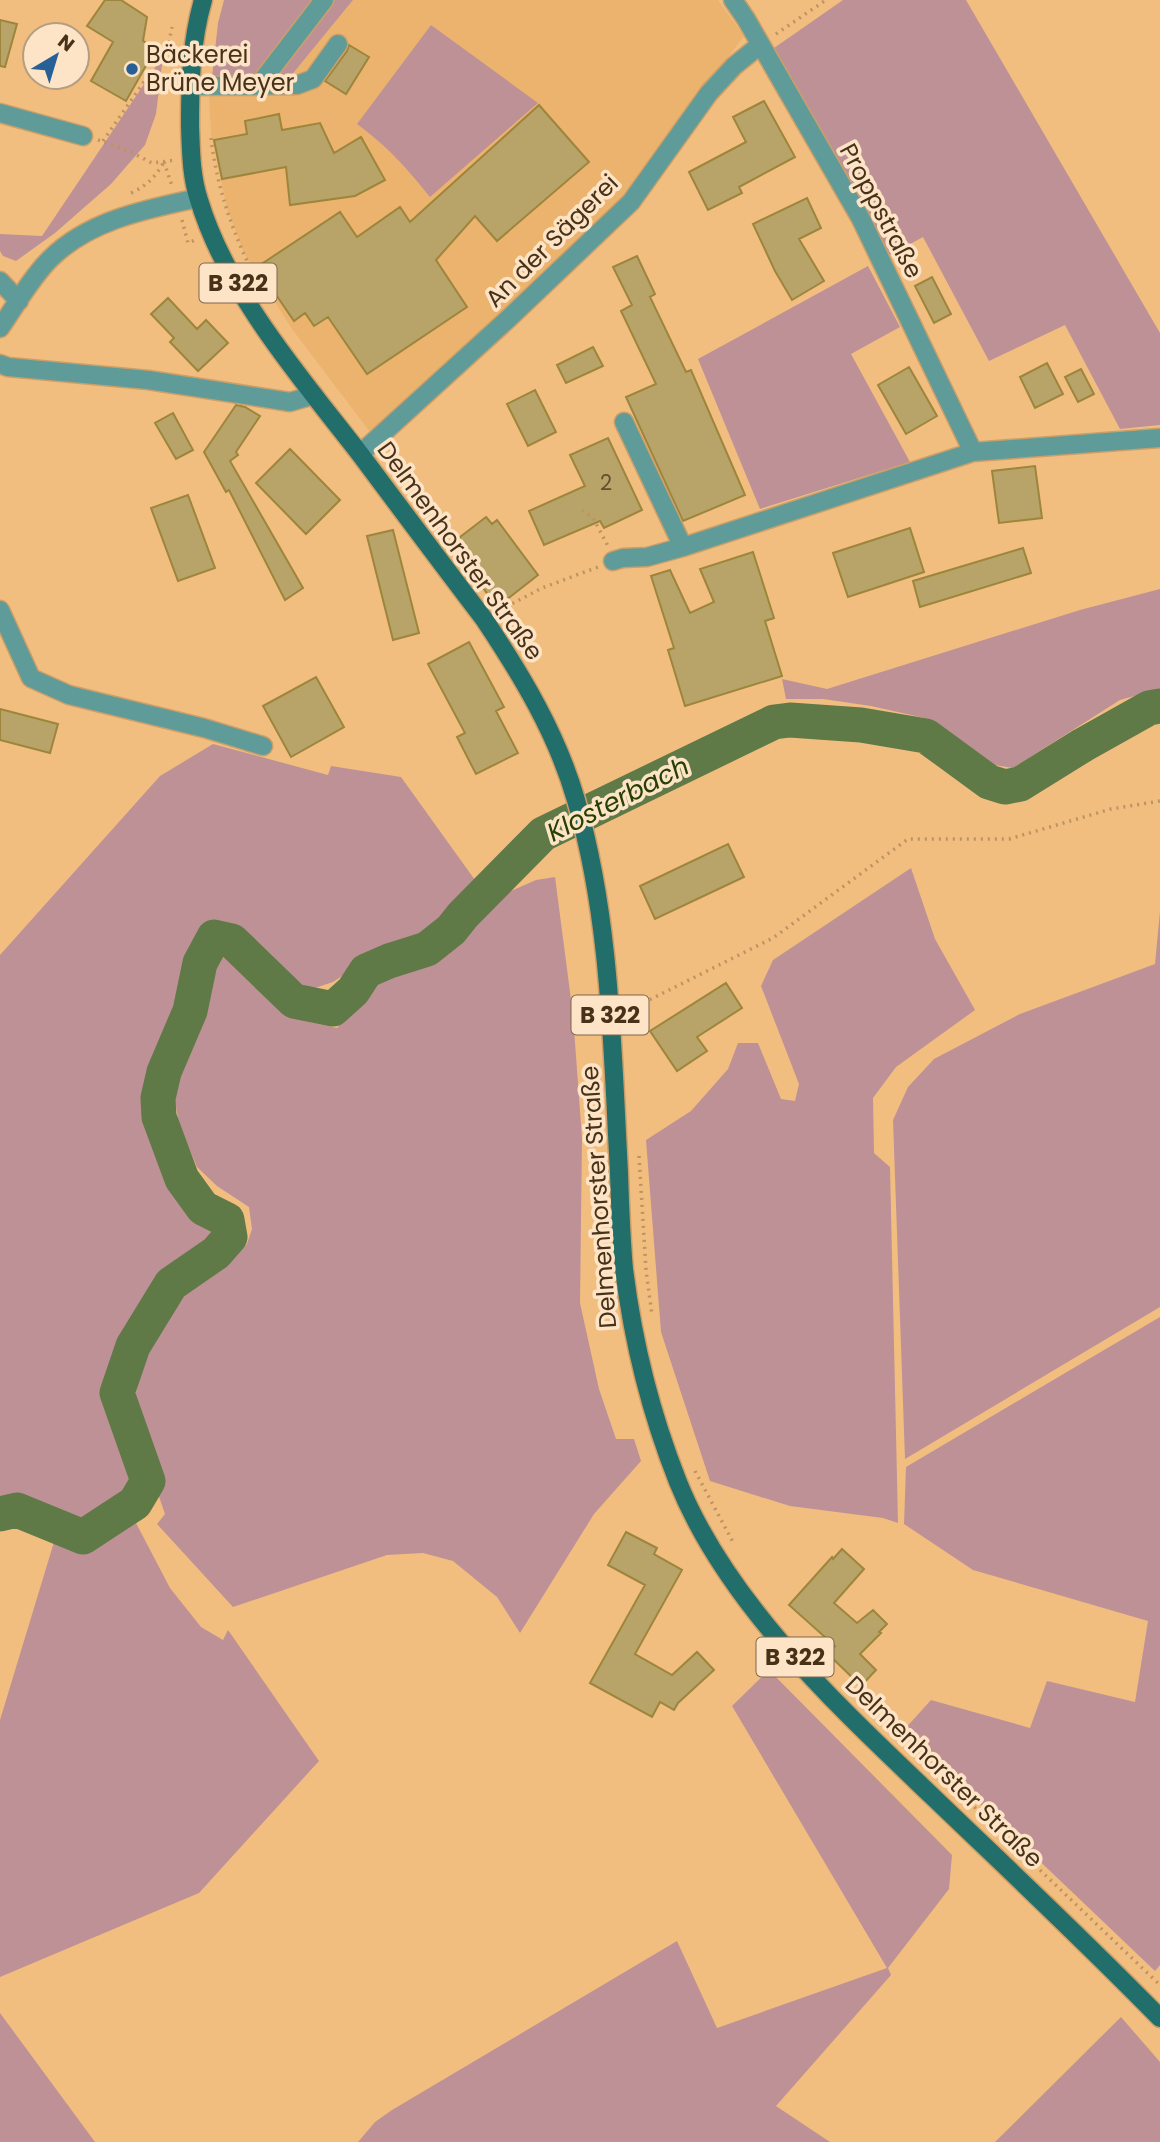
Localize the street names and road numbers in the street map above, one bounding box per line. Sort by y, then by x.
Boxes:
street label: Proppstraße [832,138,931,284]
street label: An der Sägerei [478,167,625,314]
road number: B 322 [200,264,276,302]
street label: Delmenhorster Straße [370,435,551,667]
road number: B 322 [572,996,648,1034]
street label: Delmenhorster Straße [573,1065,624,1329]
road number: B 322 [756,1638,834,1676]
street label: Delmenhorster Straße [838,1668,1050,1875]

